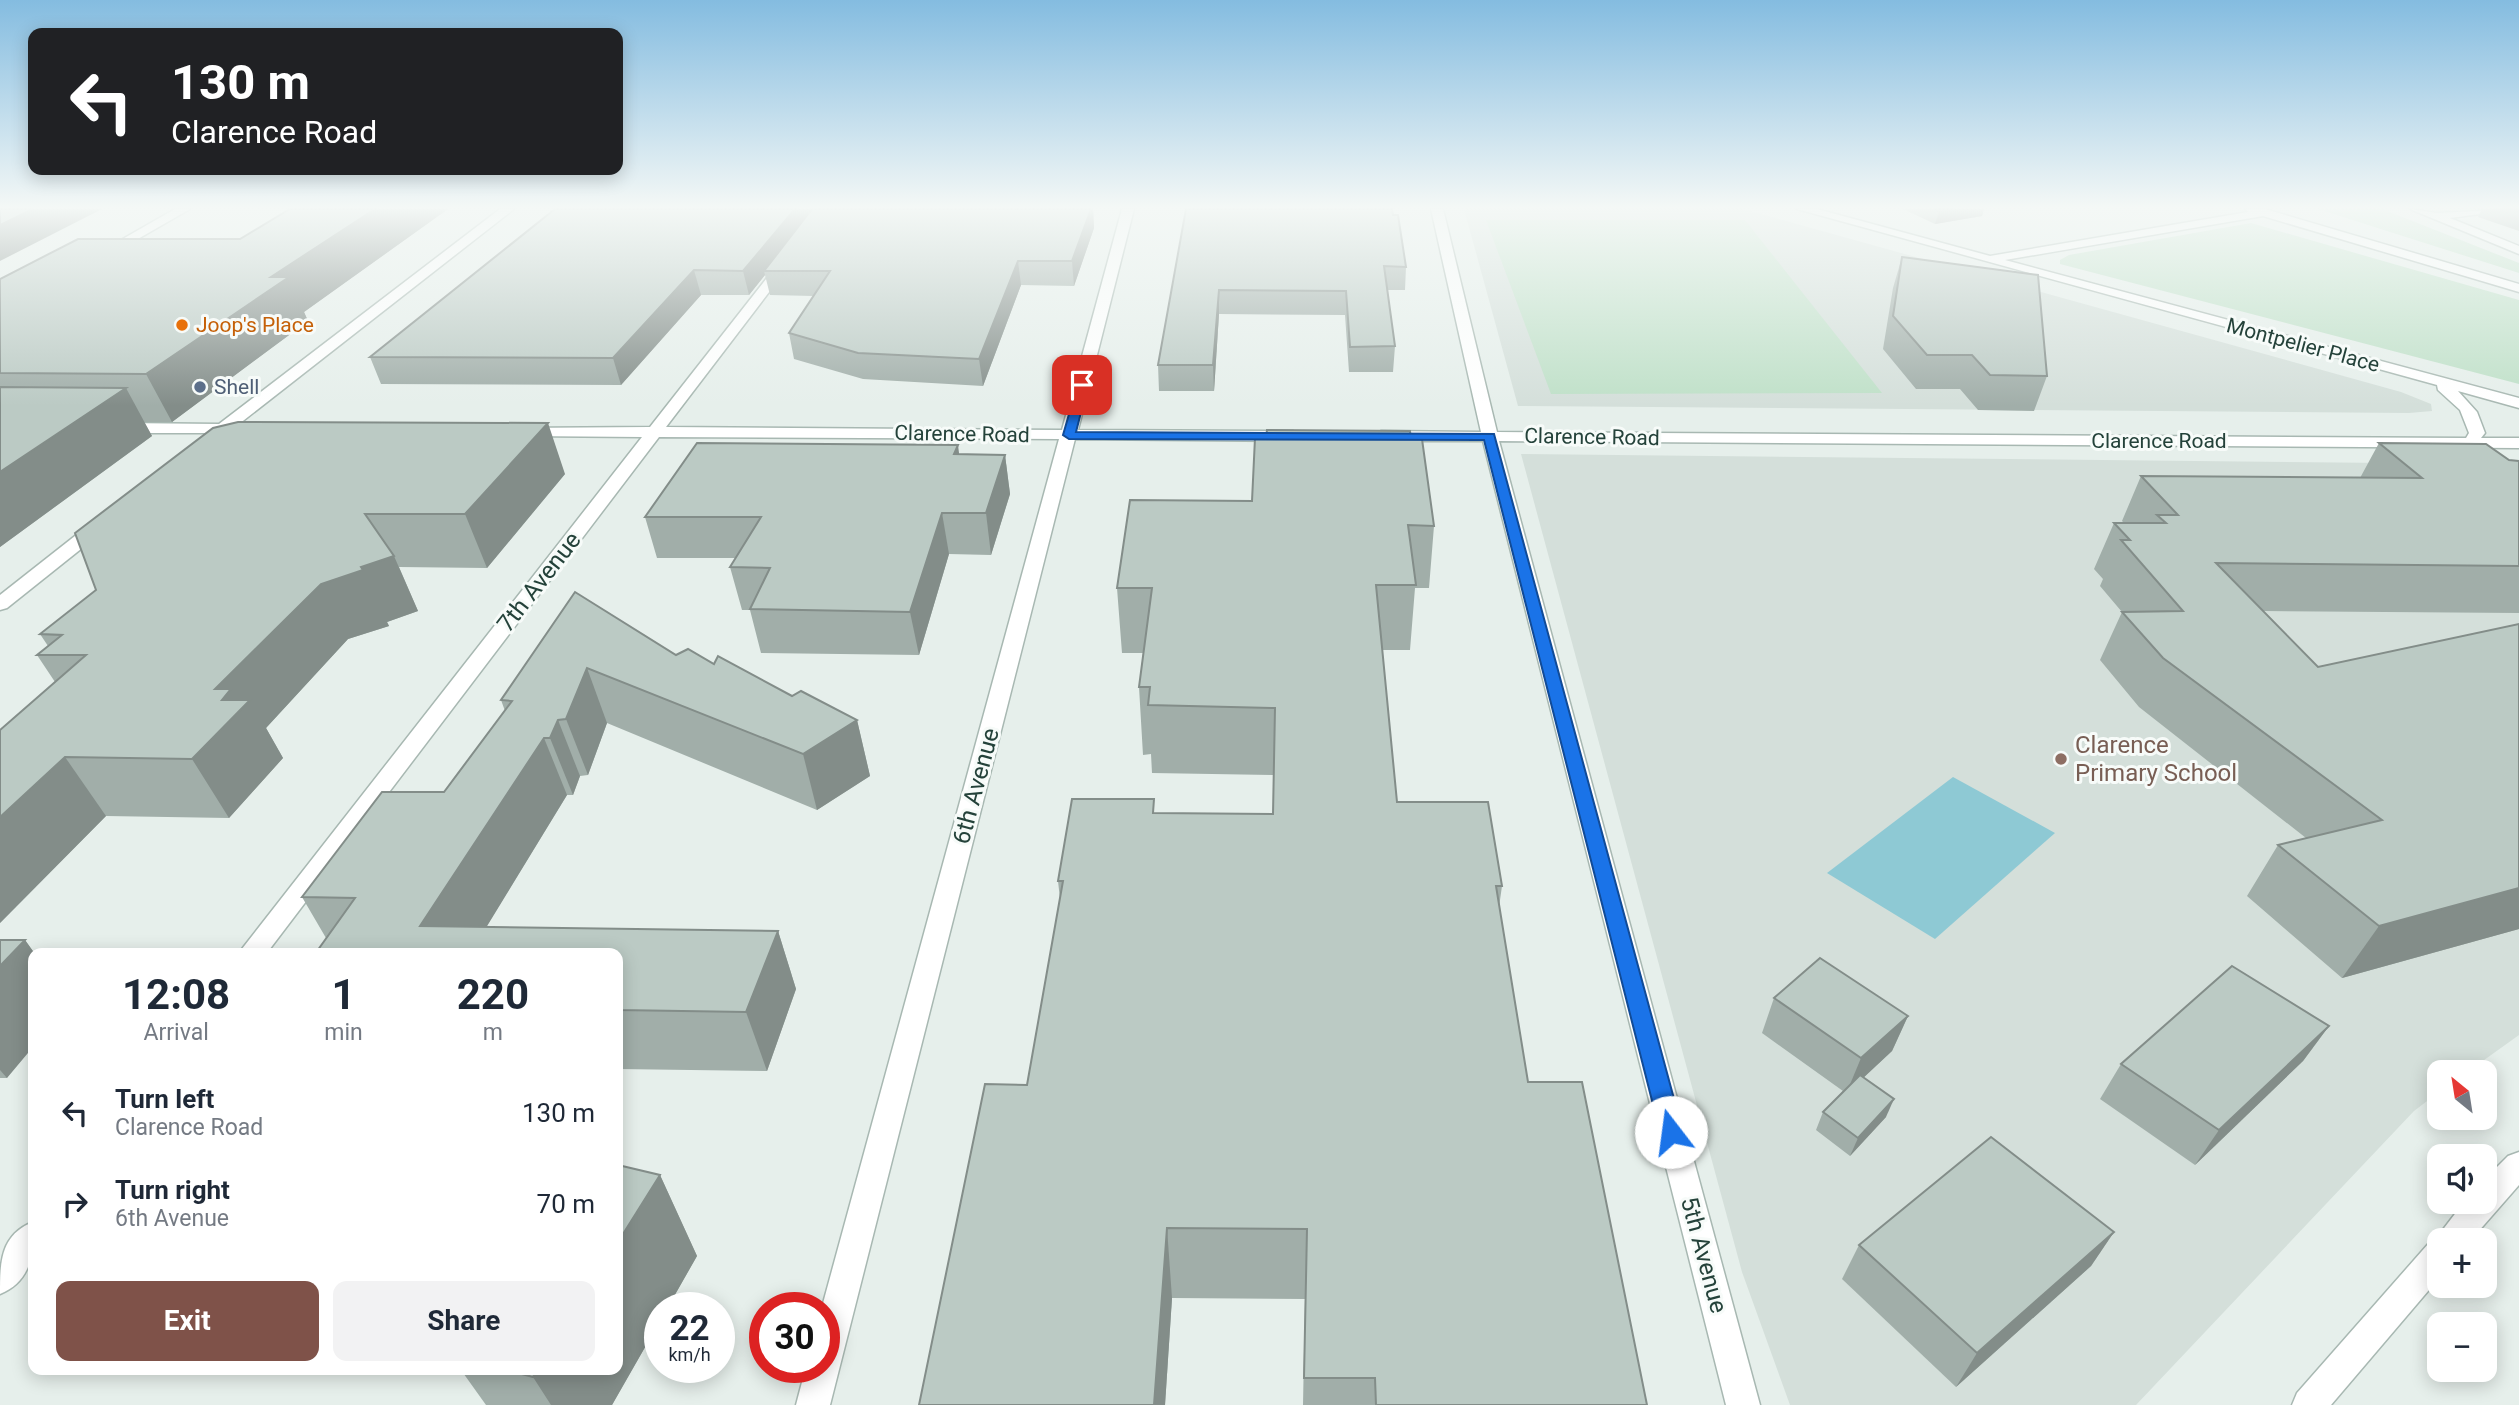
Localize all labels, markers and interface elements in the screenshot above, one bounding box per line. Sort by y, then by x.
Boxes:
text: 130 m [171,54,310,111]
icon: left [56,56,147,147]
text: Clarence Road [171,113,377,151]
place label: Joop's Place [196,313,314,337]
street label: Montpelier Place [2224,313,2382,377]
marker: Joop's Place [174,317,190,333]
pin [1052,355,1112,415]
icon: arrive [1063,366,1101,404]
place label: Shell [214,375,259,399]
marker: Shell [192,379,208,395]
street label: Clarence Road [894,421,1030,447]
street label: Clarence Road [1524,424,1660,450]
street label: Clarence Road [2091,429,2227,453]
street label: 7th Avenue [491,526,587,638]
street label: 6th Avenue [947,725,1005,847]
place label: Clarence Primary School [2075,731,2237,787]
marker: Clarence Primary School [2053,751,2069,767]
text: 12:08 [122,970,230,1019]
text: 1 [331,970,356,1019]
text: 220 [457,970,529,1019]
text: Arrival [143,1019,209,1046]
text: min [324,1019,363,1046]
text: m [483,1019,503,1046]
north arrow [2427,1060,2497,1130]
map controls [2427,1060,2497,1382]
text: Turn left [115,1084,214,1114]
icon: left [56,1094,94,1132]
position arrow [1634,1095,1708,1169]
text: 130 m [522,1098,595,1128]
text: Clarence Road [115,1114,263,1141]
button: sound [2427,1144,2497,1214]
text: Turn right [115,1175,230,1205]
icon: right [56,1185,94,1223]
text: 70 m [537,1189,595,1219]
street label: 5th Avenue [1675,1194,1733,1316]
text: 6th Avenue [115,1205,229,1232]
button: + [2427,1228,2497,1298]
button: Exit [56,1281,319,1361]
button: Share [333,1281,595,1361]
speed limit sign: 30 [749,1292,840,1383]
text: 22 [669,1308,710,1349]
button: − [2427,1312,2497,1382]
text: km/h [668,1344,711,1365]

